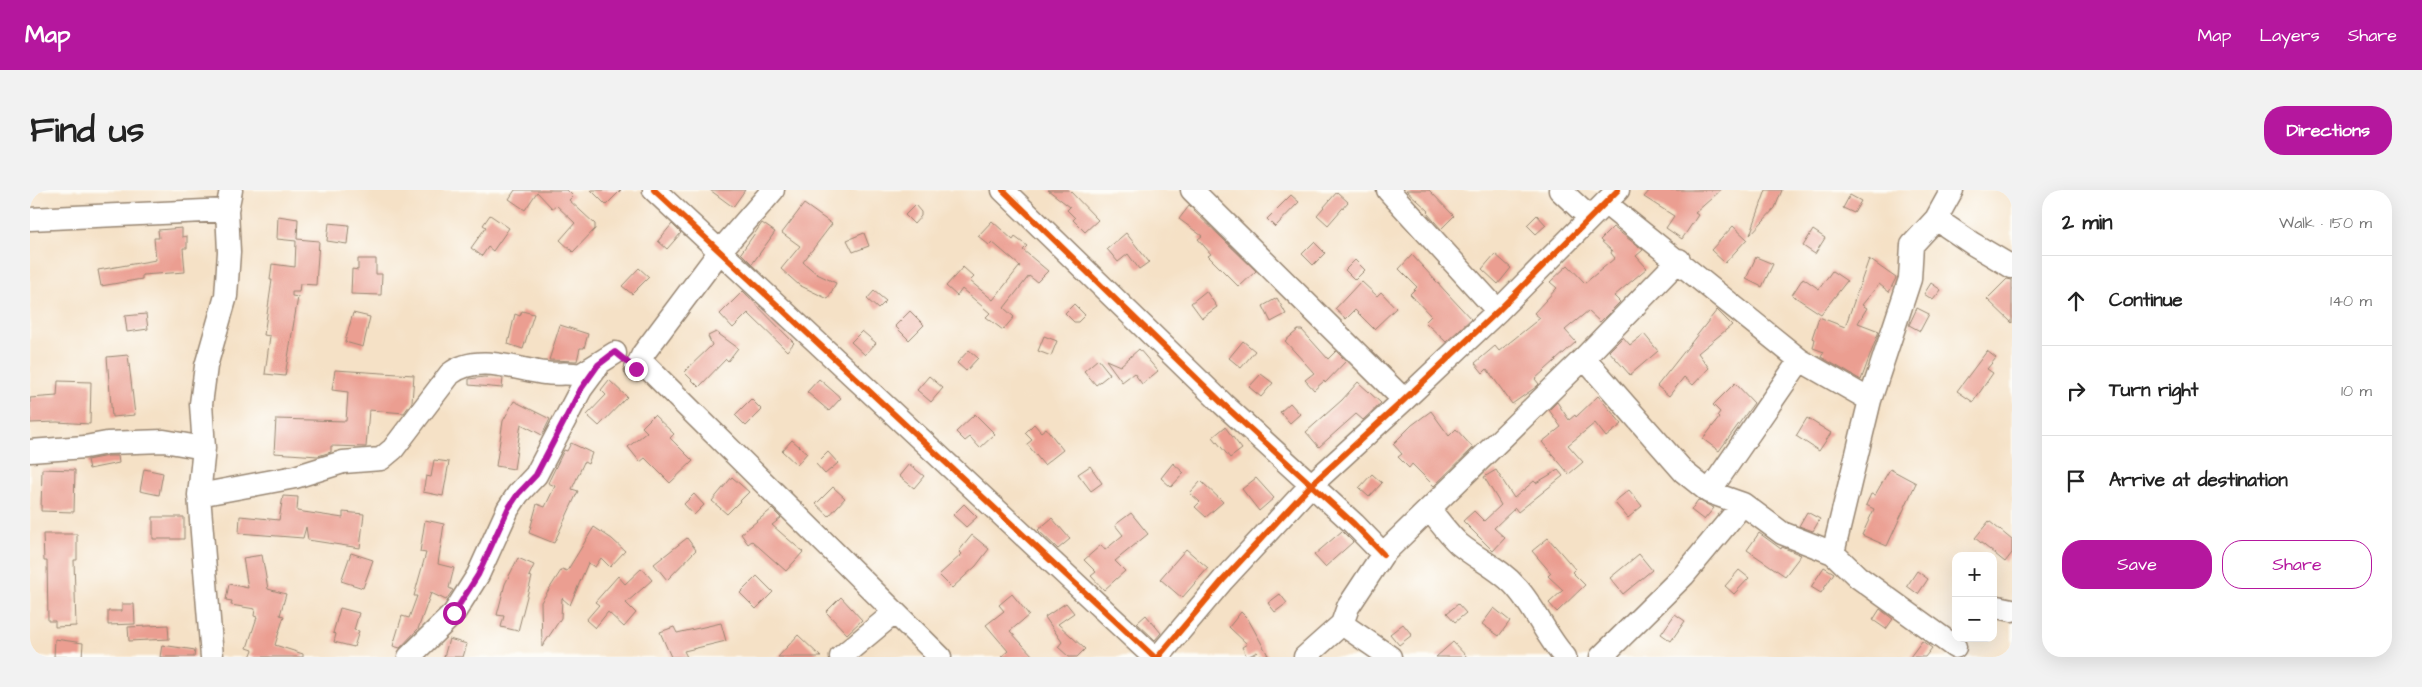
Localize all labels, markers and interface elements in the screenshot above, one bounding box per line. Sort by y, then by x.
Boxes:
text: Map [25,18,70,52]
text: Map [2197,23,2231,48]
text: Layers [2259,23,2320,48]
text: Share [2348,23,2397,48]
text: Find us [30,106,144,155]
button: Directions [2264,106,2392,155]
text: 2 min [2062,208,2112,237]
text: Walk · 150 m [2279,212,2372,234]
icon: ahead [2062,287,2090,315]
text: Continue [2109,287,2183,314]
text: 140 m [2330,290,2372,312]
route end [625,358,648,381]
icon: right [2062,377,2090,405]
text: Turn right [2109,377,2198,404]
text: 10 m [2341,380,2372,402]
icon: arrive [2062,467,2090,495]
text: Arrive at destination [2109,467,2288,494]
button: Save [2062,540,2212,589]
button: Share [2222,540,2372,589]
map controls [1952,552,1997,642]
button: + [1952,552,1997,597]
button: − [1952,597,1997,642]
route start [443,602,466,625]

